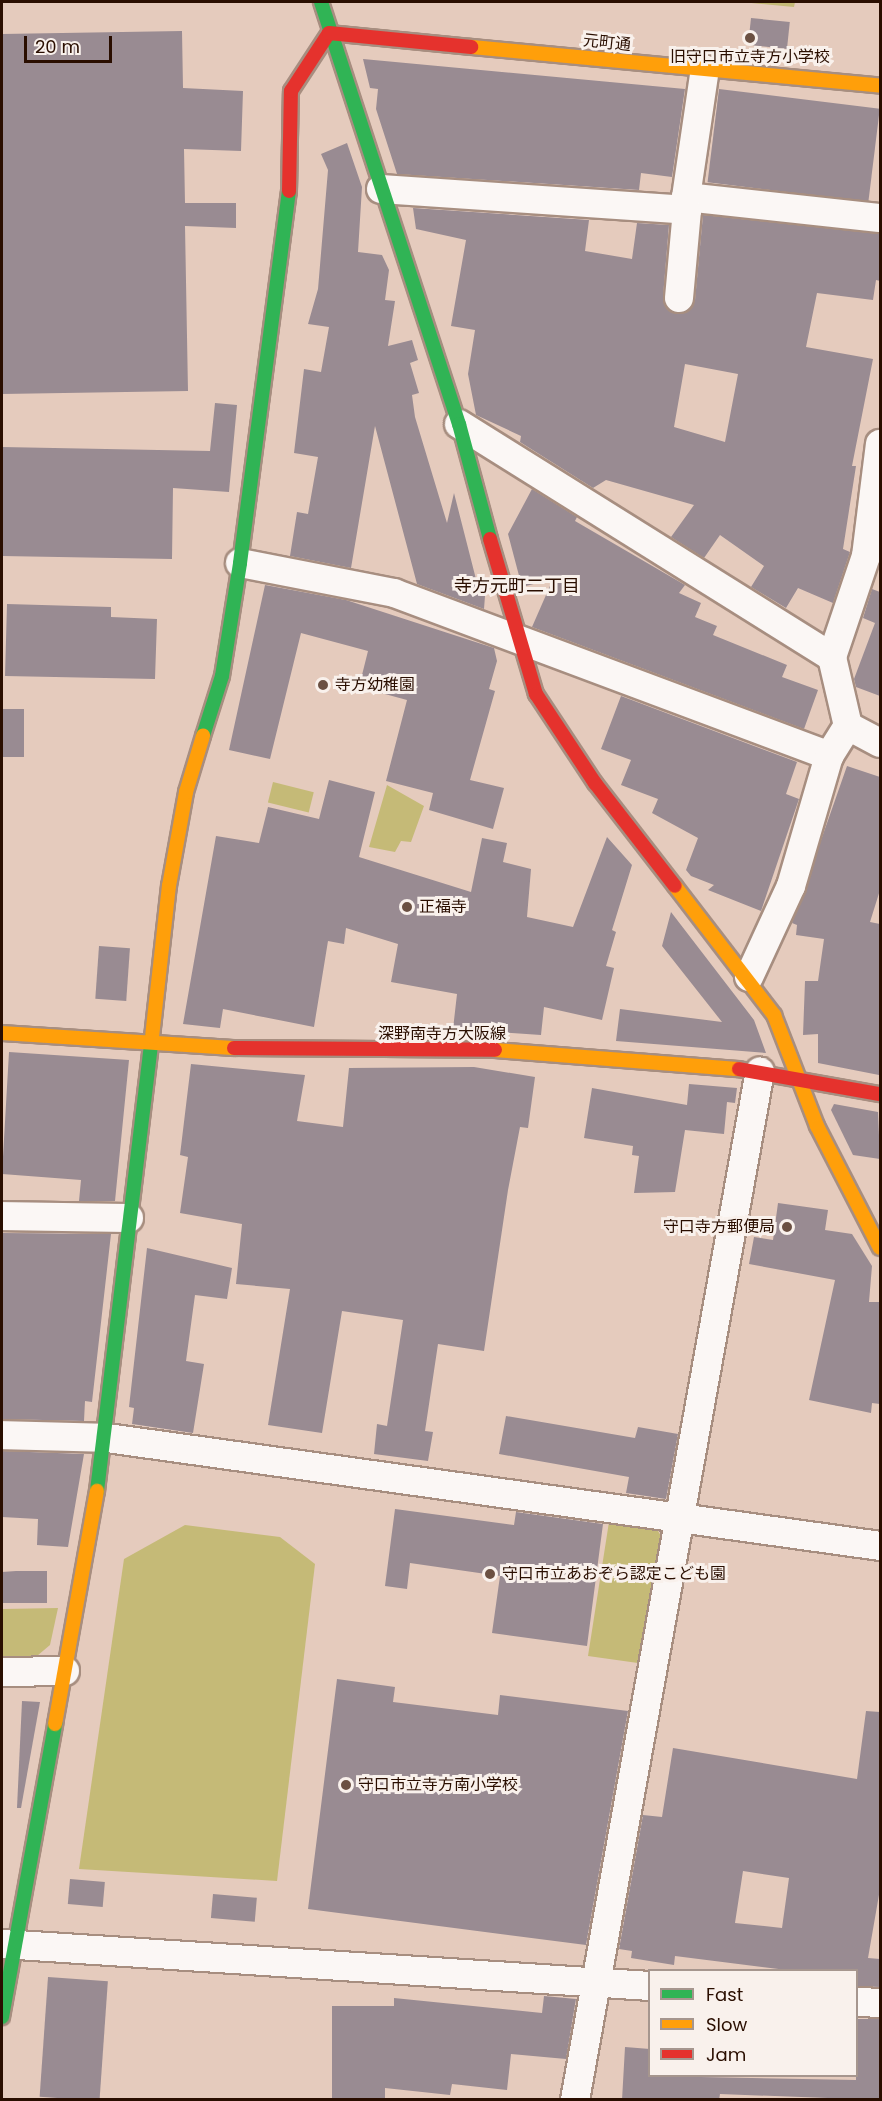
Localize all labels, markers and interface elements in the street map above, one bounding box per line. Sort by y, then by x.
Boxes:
scale bar [27,24,116,62]
street label: 元町通 [582,31,632,55]
marker: 旧守口市立寺方小学校 [743,31,757,45]
text: 20 m [35,34,80,59]
place label: 旧守口市立寺方小学校 [670,47,830,67]
district label: 寺方元町二丁目 [454,575,580,597]
place label: 寺方幼稚園 [335,675,415,695]
marker: 寺方幼稚園 [316,678,330,692]
place label: 正福寺 [419,897,467,917]
marker: 正福寺 [400,900,414,914]
street label: 深野南寺方大阪線 [378,1024,506,1044]
place label: 守口寺方郵便局 [663,1217,775,1237]
marker: 守口寺方郵便局 [780,1220,794,1234]
place label: 守口市立あおぞら認定こども園 [502,1564,726,1584]
marker: 守口市立あおぞら認定こども園 [483,1567,497,1581]
place label: 守口市立寺方南小学校 [358,1775,518,1795]
marker: 守口市立寺方南小学校 [339,1778,353,1792]
legend [648,1969,858,2077]
text: Fast [706,1982,743,2007]
text: Slow [706,2012,747,2037]
text: Jam [706,2042,746,2067]

